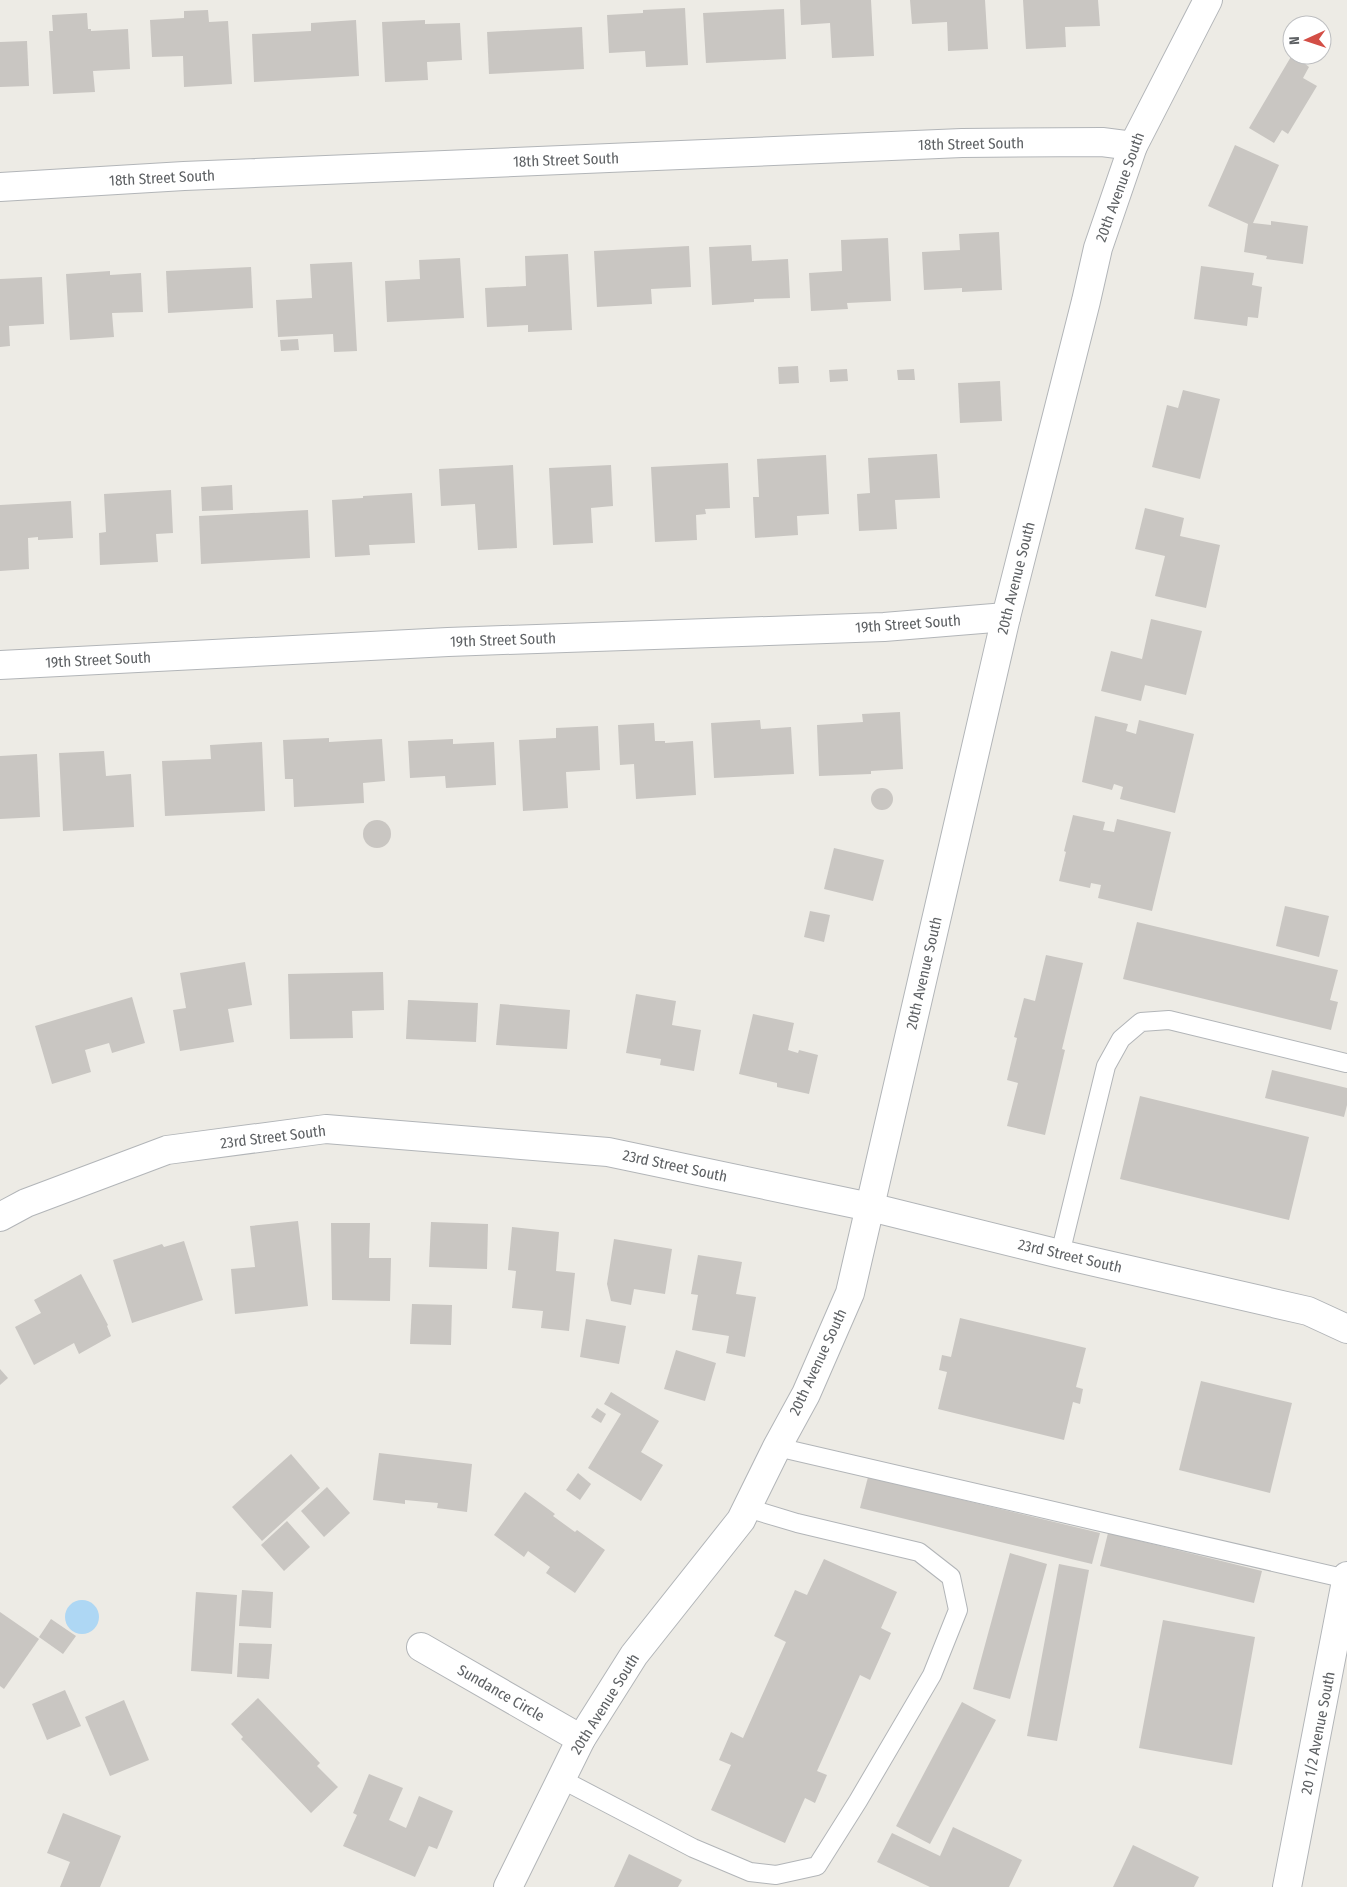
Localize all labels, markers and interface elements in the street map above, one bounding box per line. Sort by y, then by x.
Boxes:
north arrow [1282,15,1332,65]
text: N [1286,36,1303,45]
street label: 20th Avenue South [1092,130,1148,244]
street label: 18th Street South [918,134,1024,154]
street label: 18th Street South [513,149,619,171]
street label: 18th Street South [109,166,215,190]
street label: 20th Avenue South [993,520,1039,636]
street label: 19th Street South [855,611,961,637]
street label: 19th Street South [450,629,556,651]
street label: 19th Street South [45,648,151,672]
street label: 20th Avenue South [902,915,946,1031]
street label: 23rd Street South [219,1122,327,1152]
street label: 23rd Street South [621,1146,729,1186]
street label: 23rd Street South [1016,1235,1124,1277]
street label: 20th Avenue South [785,1306,851,1418]
street label: 20th Avenue South [567,1650,643,1758]
street label: Sundance Circle [454,1661,548,1725]
street label: 20 1/2 Avenue South [1297,1670,1339,1796]

